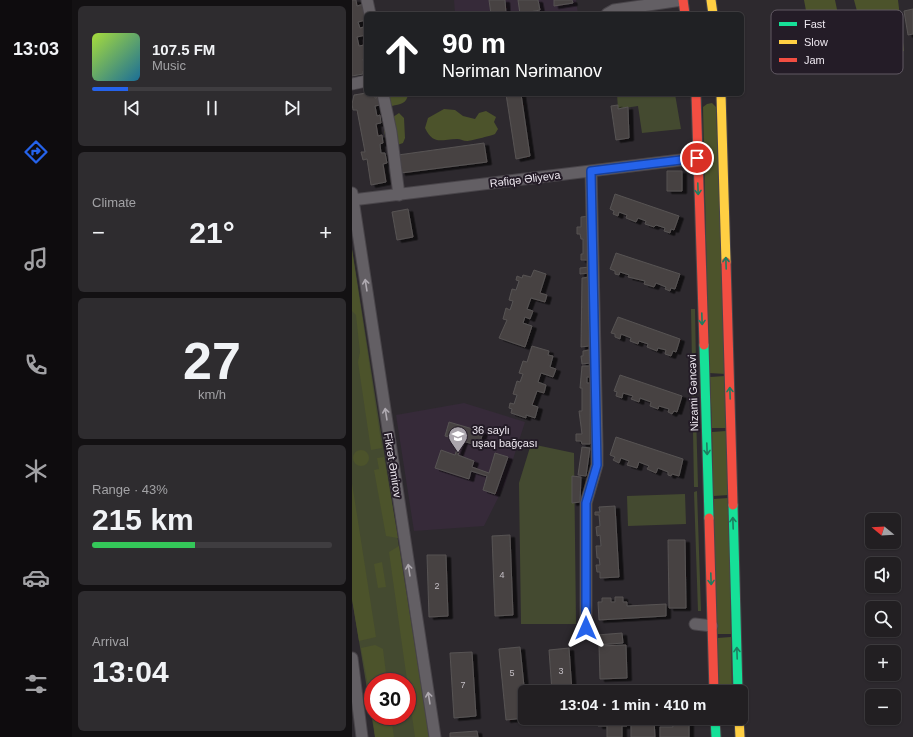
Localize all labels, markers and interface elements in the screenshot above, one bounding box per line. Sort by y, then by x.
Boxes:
legend [771,10,903,74]
text: Fast [804,18,825,30]
icon: ahead [376,28,428,80]
text: 90 m [442,28,506,59]
text: Slow [804,36,828,48]
text: 13:03 [13,39,59,59]
text: 107.5 FM [152,41,215,58]
text: Jam [804,54,825,66]
text: Music [152,58,186,73]
text: Nəriman Nərimanov [442,61,602,81]
icon: previous [121,97,143,119]
icon: pause [201,97,223,119]
icon: next [281,97,303,119]
icon: directions [22,138,50,166]
pin [680,141,714,175]
icon: arrive [686,147,708,169]
street label: Rəfiqə Əliyeva [489,169,562,189]
one-way arrow [695,182,702,195]
text: Climate [92,195,136,210]
text: 21° [189,216,235,249]
text: − [92,220,105,245]
text: + [319,220,332,245]
icon: music [22,245,50,273]
one-way arrow [722,257,730,270]
one-way arrow [362,279,370,292]
one-way arrow [699,312,706,325]
text: 27 [183,332,241,390]
icon: phone [22,351,50,379]
street label: Nizami Gəncəvi [686,354,700,432]
text: km/h [198,387,226,402]
one-way arrow [726,387,733,400]
one-way arrow [382,408,390,421]
place label: 36 saylı uşaq bağçası [472,424,537,449]
school or university icon: 36 saylı uşaq bağçası [447,425,469,453]
street label: Fikrət Əmirov [382,432,404,499]
one-way arrow [703,442,710,455]
icon: climate [22,457,50,485]
text: Range · 43% [92,482,168,497]
text: 215 km [92,503,194,536]
north arrow [865,513,901,549]
map controls [865,513,901,725]
one-way arrow [730,517,737,530]
button: sound [865,557,901,593]
icon: car [22,564,50,592]
one-way arrow [405,564,413,577]
house number: 4 [499,570,505,580]
one-way arrow [707,572,715,585]
house number: 2 [434,581,440,591]
button: search [865,601,901,637]
position arrow [565,607,607,649]
text: Arrival [92,634,129,649]
button: + [865,645,901,681]
one-way arrow [733,647,741,660]
text: 13:04 [92,655,169,688]
house number: 3 [558,666,564,676]
house number: 5 [509,668,515,678]
icon: filters [22,670,50,698]
speed limit sign: 30 [364,673,416,725]
house number: 7 [460,680,466,690]
button: − [865,689,901,725]
one-way arrow [425,692,433,705]
text: 13:04 · 1 min · 410 m [560,696,706,713]

